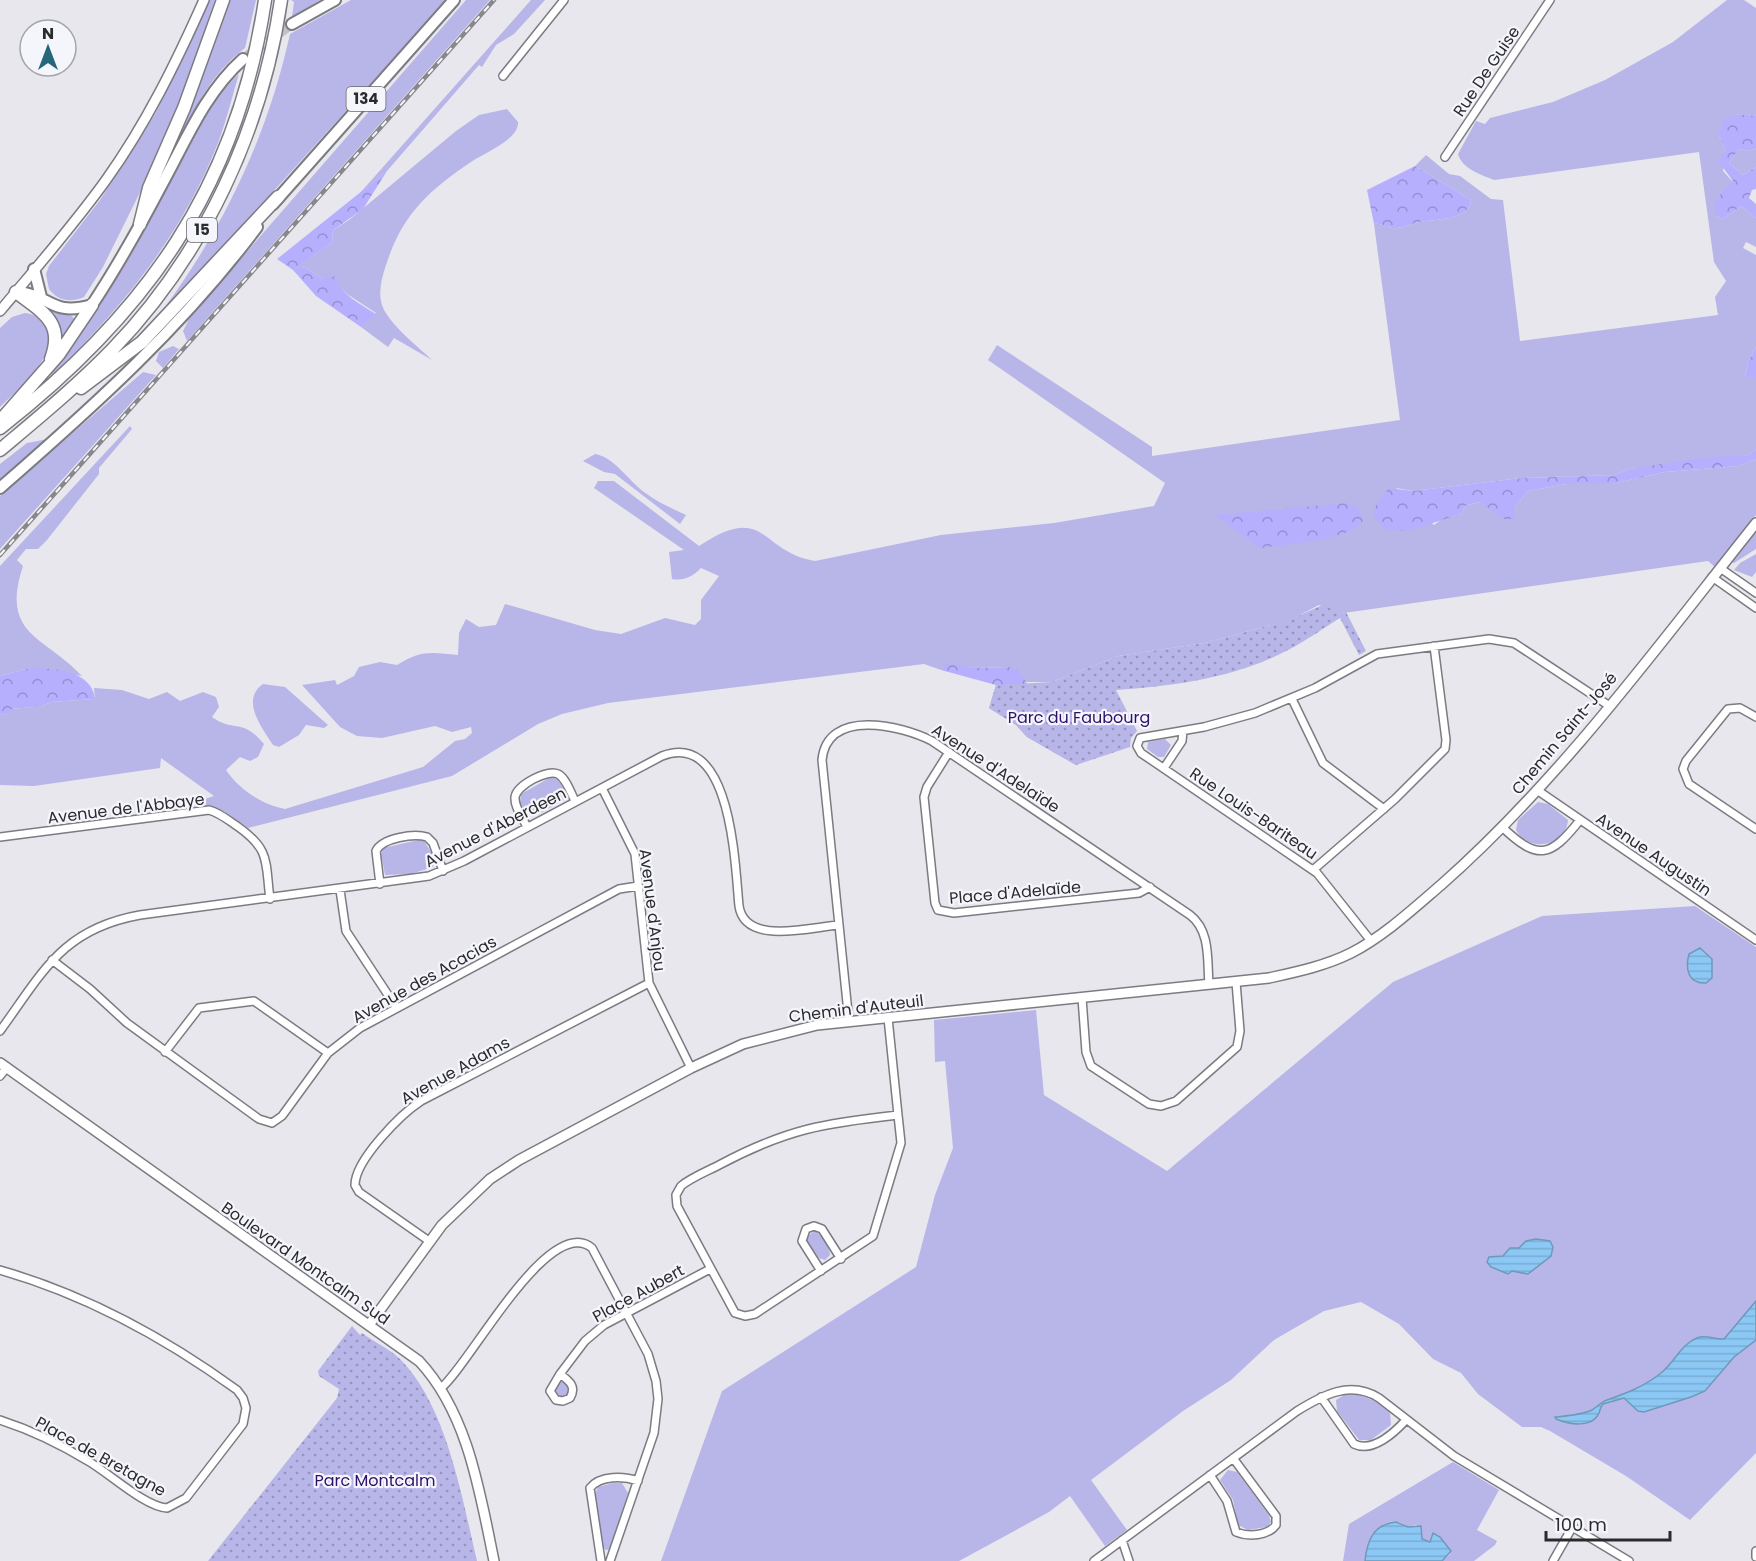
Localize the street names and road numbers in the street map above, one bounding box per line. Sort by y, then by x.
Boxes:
street label: Rue De Guise [1448,21,1525,121]
road number: 134 [346,87,386,111]
road number: 15 [187,218,217,242]
street label: Chemin Saint-José [1506,667,1623,799]
street label: Avenue d'Adelaïde [927,718,1064,819]
street label: Rue Louis-Bariteau [1185,762,1322,865]
street label: Avenue d'Aberdeen [420,782,570,873]
street label: Avenue de l'Abbaye [46,787,206,830]
street label: Avenue Augustin [1591,807,1716,902]
street label: Avenue d'Anjou [634,848,671,973]
street label: Place d'Adelaïde [948,875,1082,910]
street label: Avenue des Acacias [348,930,501,1029]
street label: Chemin d'Auteuil [787,989,925,1028]
street label: Avenue Adams [396,1031,514,1110]
street label: Boulevard Montcalm Sud [217,1196,395,1330]
street label: Place Aubert [588,1259,688,1328]
street label: Place de Bretagne [31,1411,170,1502]

